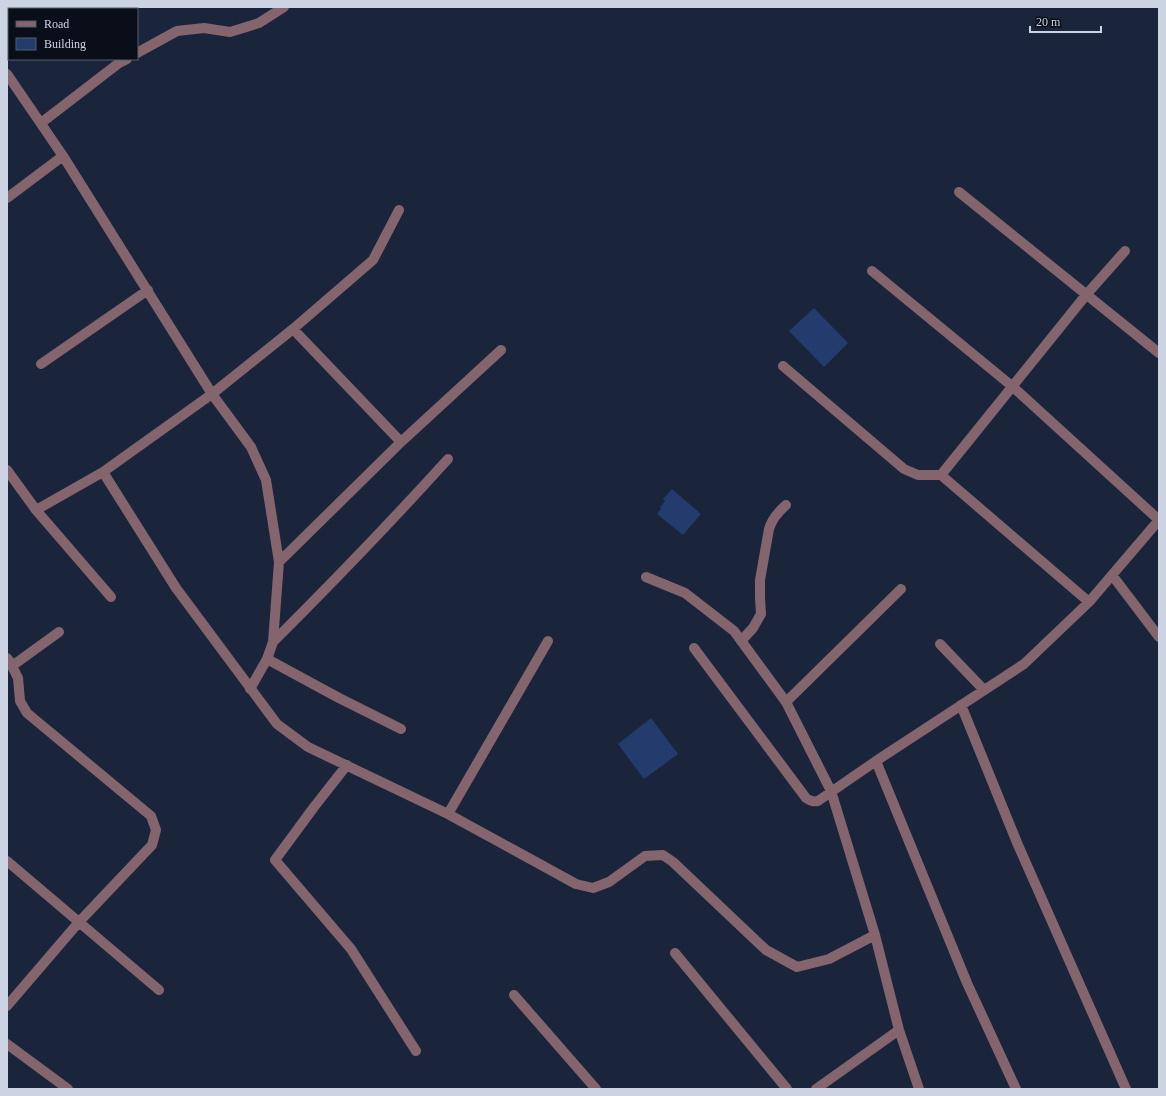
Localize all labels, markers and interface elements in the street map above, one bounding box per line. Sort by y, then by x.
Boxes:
legend [8,8,138,60]
scale bar [1030,8,1101,34]
text: 20 m [1036,15,1061,29]
text: Road [44,17,69,31]
text: Building [44,37,86,51]

